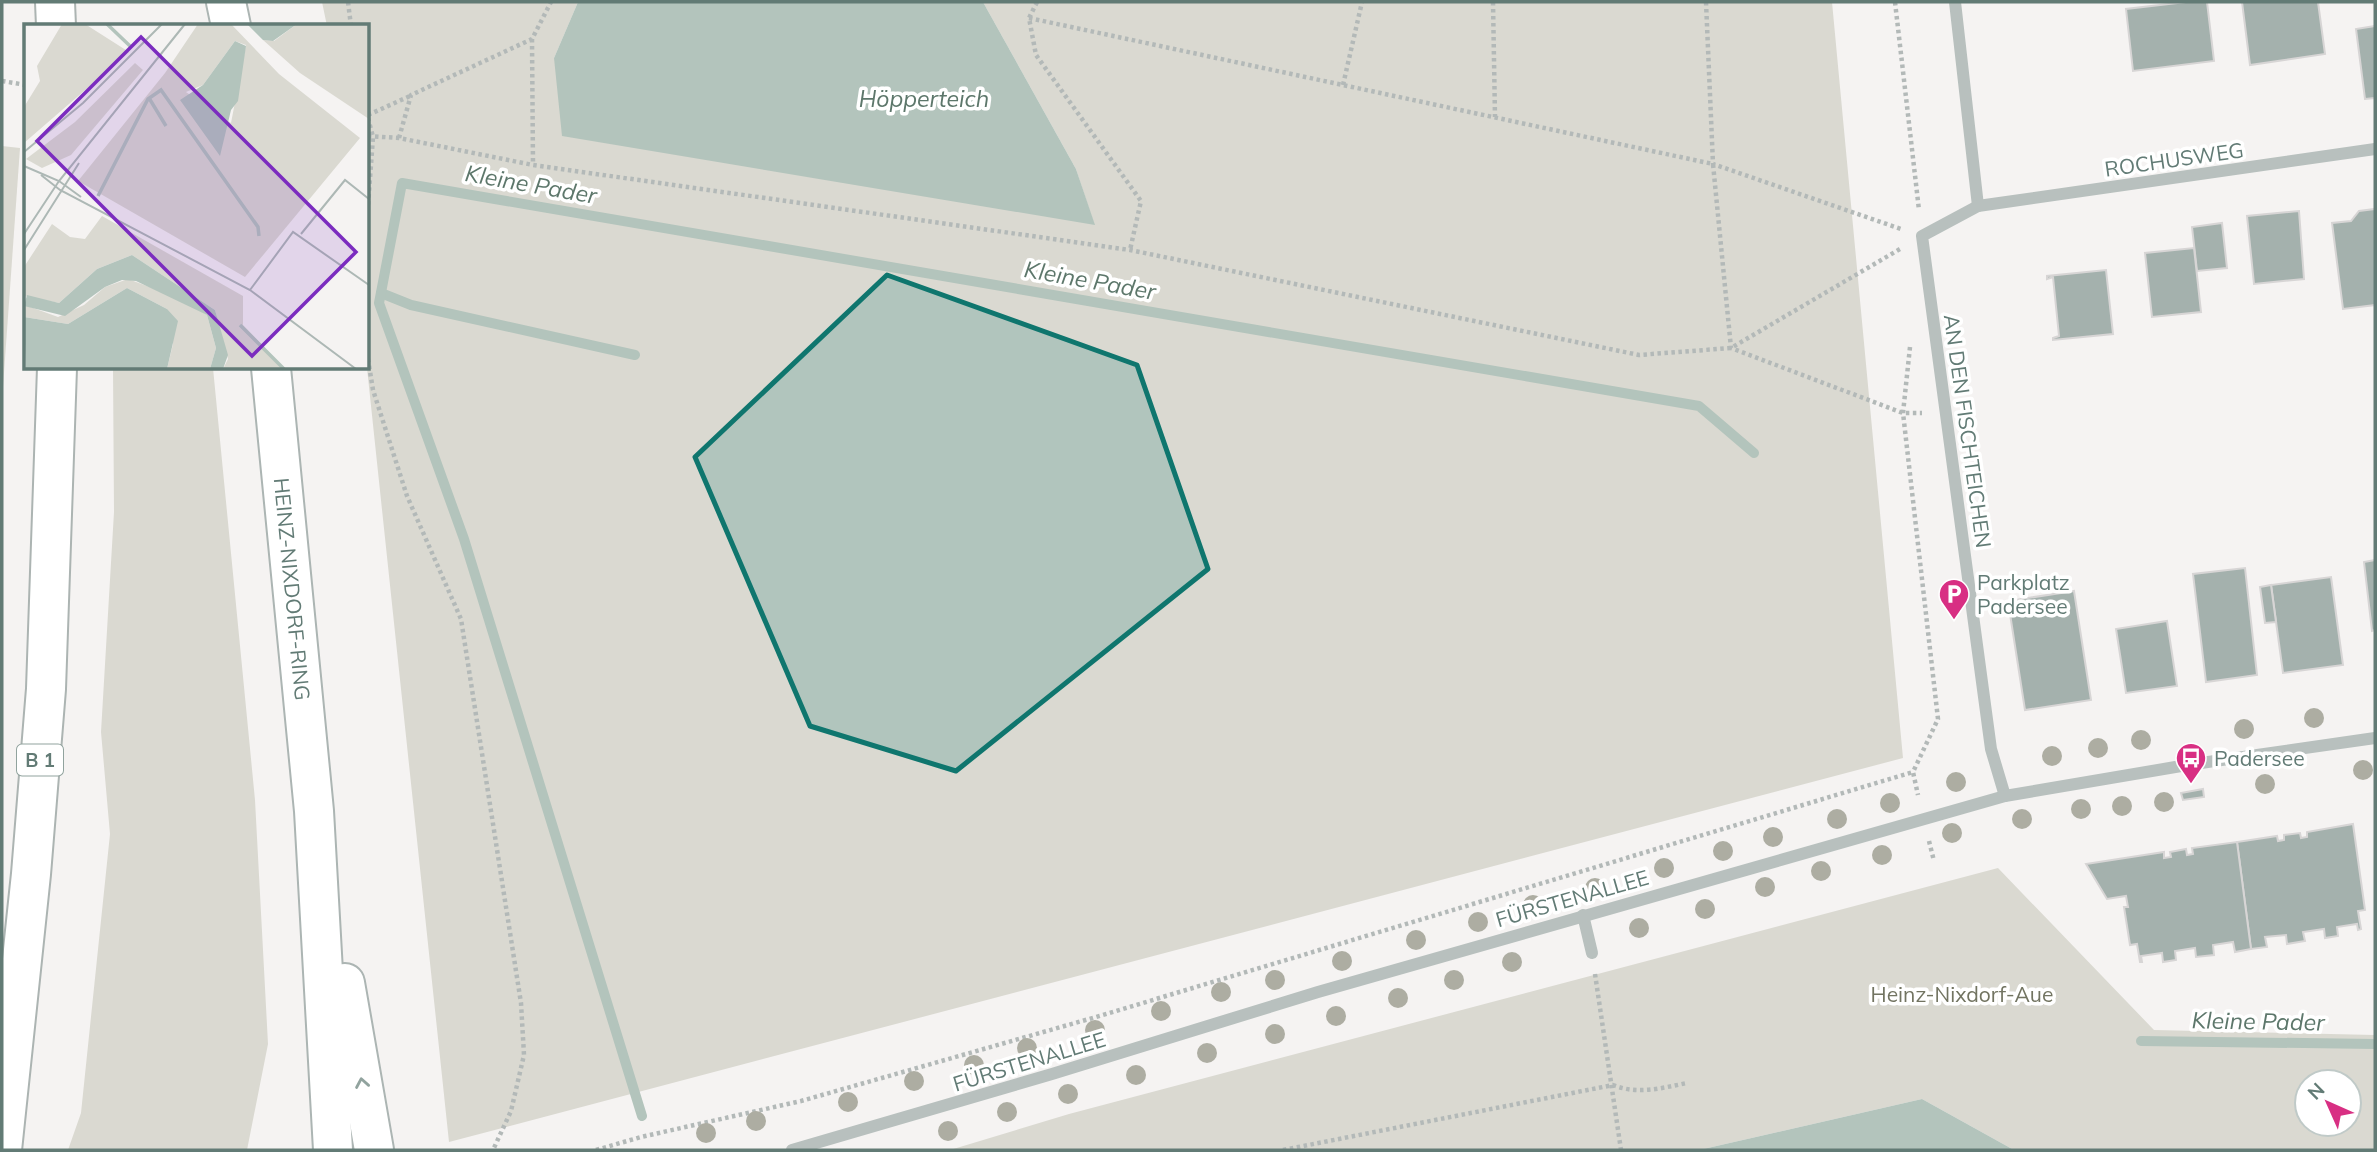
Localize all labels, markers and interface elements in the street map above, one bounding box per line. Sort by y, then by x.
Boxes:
inset map [24,24,369,369]
water label: Höpperteich [859,84,989,113]
street label: ROCHUSWEG [2103,136,2245,182]
water label: Kleine Pader [463,158,601,210]
water label: Kleine Pader [1022,254,1160,306]
street label: AN DEN FISCHTEICHEN [1939,313,1997,549]
street label: HEINZ-NIXDORF-RING [269,476,316,702]
place label: Parkplatz Padersee [1977,569,2070,619]
parking icon: Parkplatz Padersee [1937,577,1971,621]
bus stop icon: Padersee [2174,741,2208,785]
road number: B 1 [17,744,63,776]
place label: Padersee [2214,745,2305,771]
street label: FÜRSTENALLEE [1492,864,1652,932]
park label: Heinz-Nixdorf-Aue [1871,981,2053,1007]
water label: Kleine Pader [2191,1005,2326,1037]
street label: FÜRSTENALLEE [950,1025,1108,1097]
north arrow [2293,1068,2363,1138]
one-way arrow [356,1077,371,1089]
text: N [2302,1077,2330,1105]

